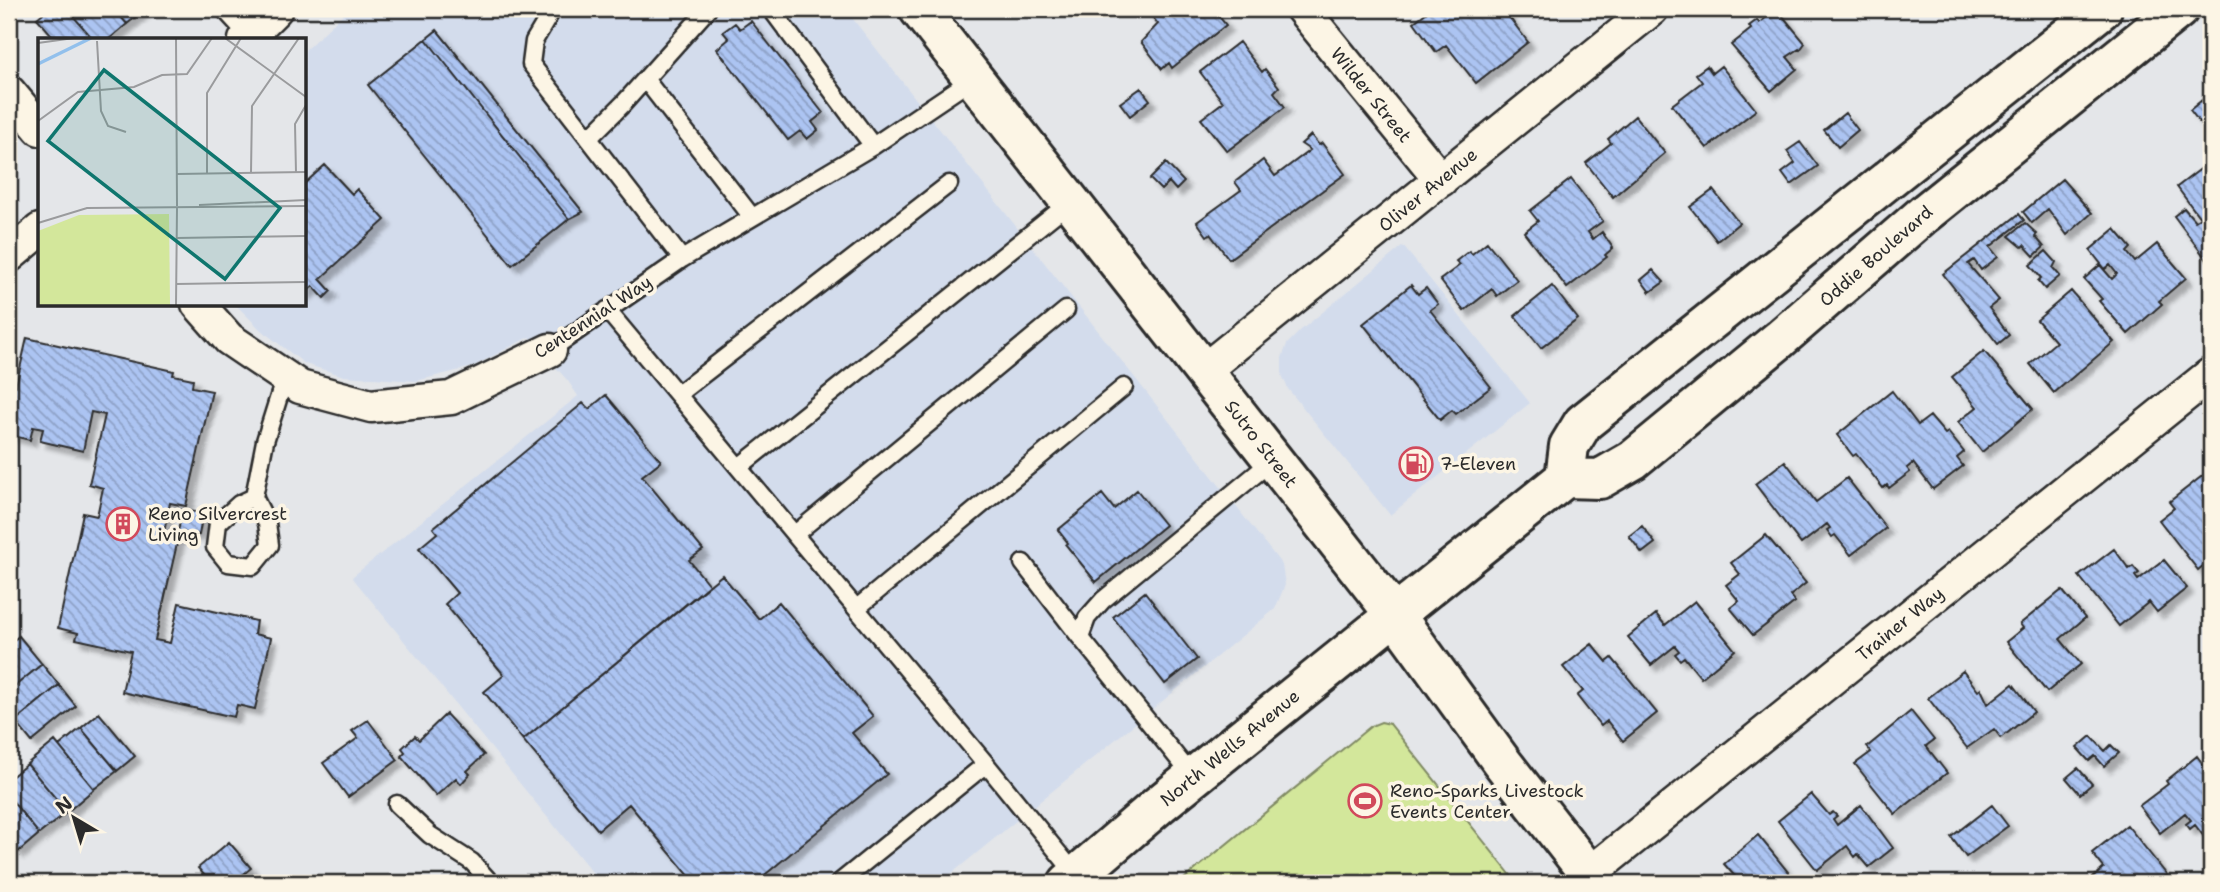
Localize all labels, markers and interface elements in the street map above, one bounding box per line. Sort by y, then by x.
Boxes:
inset map [38,38,306,306]
street label: Wilder Street [1325,42,1417,148]
street label: Oliver Avenue [1374,143,1482,237]
street label: Oddie Boulevard [1814,200,1938,312]
street label: Centennial Way [529,270,657,364]
street label: Sutro Street [1219,395,1303,493]
fuel station icon: 7-Eleven [1397,445,1435,483]
place label: 7-Eleven [1440,452,1516,476]
place label: Reno Silvercrest Living [148,502,287,547]
building icon: Reno Silvercrest Living [104,505,142,543]
street label: Trainer Way [1851,581,1949,667]
street label: North Wells Avenue [1155,684,1305,812]
place label: Reno-Sparks Livestock Events Center [1390,779,1584,824]
sports icon: Reno-Sparks Livestock Events Center [1346,782,1384,820]
north arrow [38,784,108,854]
text: N [50,791,77,819]

